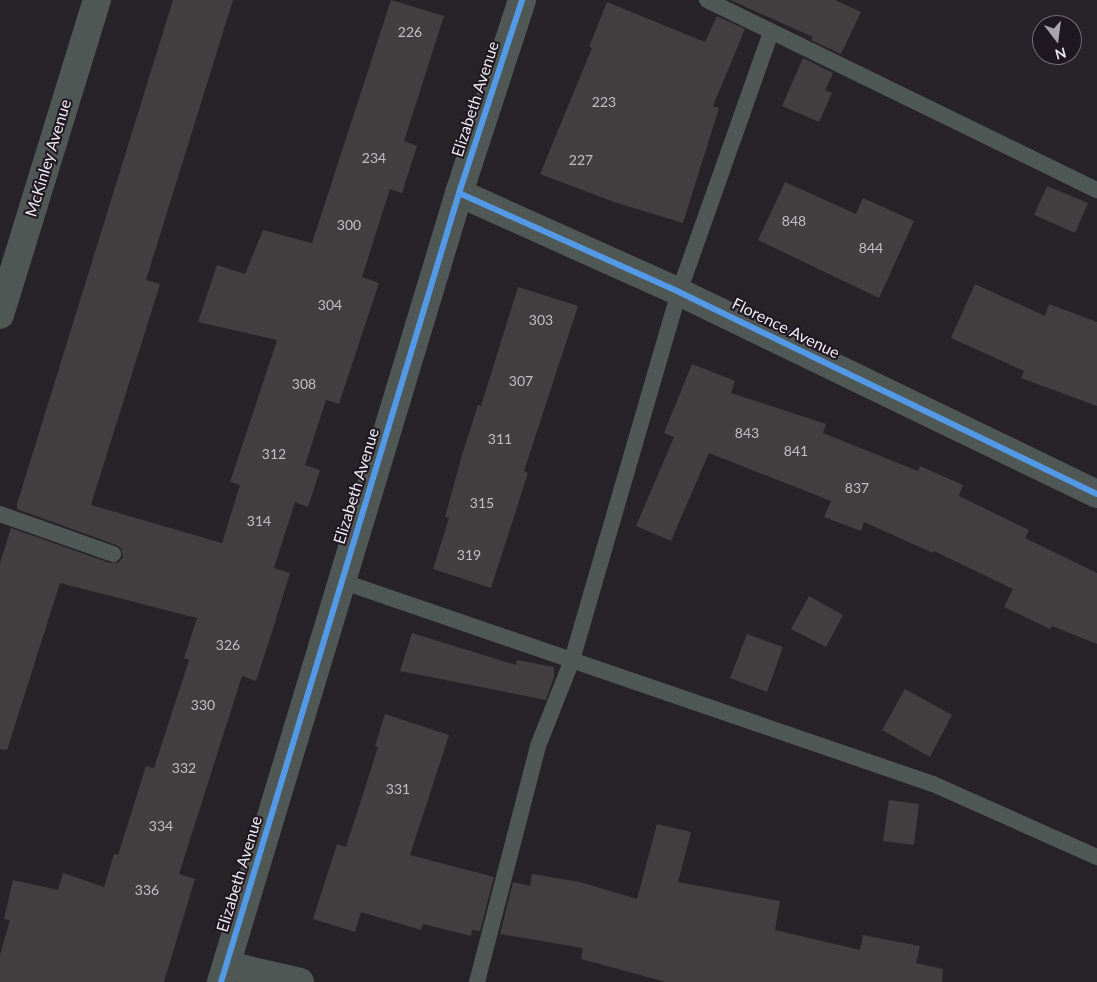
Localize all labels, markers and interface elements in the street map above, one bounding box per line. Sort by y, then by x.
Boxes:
north arrow [1032,15,1082,65]
house number: 226 [398,24,422,40]
street label: Elizabeth Avenue [447,38,503,160]
text: N [1053,44,1068,64]
house number: 223 [592,94,616,110]
street label: McKinley Avenue [21,96,75,220]
house number: 234 [362,150,386,166]
house number: 227 [569,152,593,168]
house number: 848 [782,213,806,229]
house number: 300 [337,217,361,233]
house number: 844 [859,240,883,256]
street label: Florence Avenue [729,294,843,362]
house number: 304 [318,297,342,313]
house number: 303 [529,312,553,328]
house number: 307 [509,373,533,389]
house number: 308 [292,376,316,392]
street label: Elizabeth Avenue [329,425,383,547]
house number: 843 [735,425,759,441]
house number: 311 [488,431,512,447]
house number: 841 [784,443,808,459]
house number: 312 [262,446,286,462]
house number: 837 [845,480,869,496]
house number: 315 [470,495,494,511]
house number: 314 [247,513,271,529]
house number: 319 [457,547,481,563]
house number: 326 [216,637,240,653]
house number: 330 [191,697,215,713]
house number: 332 [172,760,196,776]
house number: 331 [386,781,410,797]
street label: Elizabeth Avenue [212,813,266,935]
house number: 334 [149,818,173,834]
house number: 336 [135,882,159,898]

